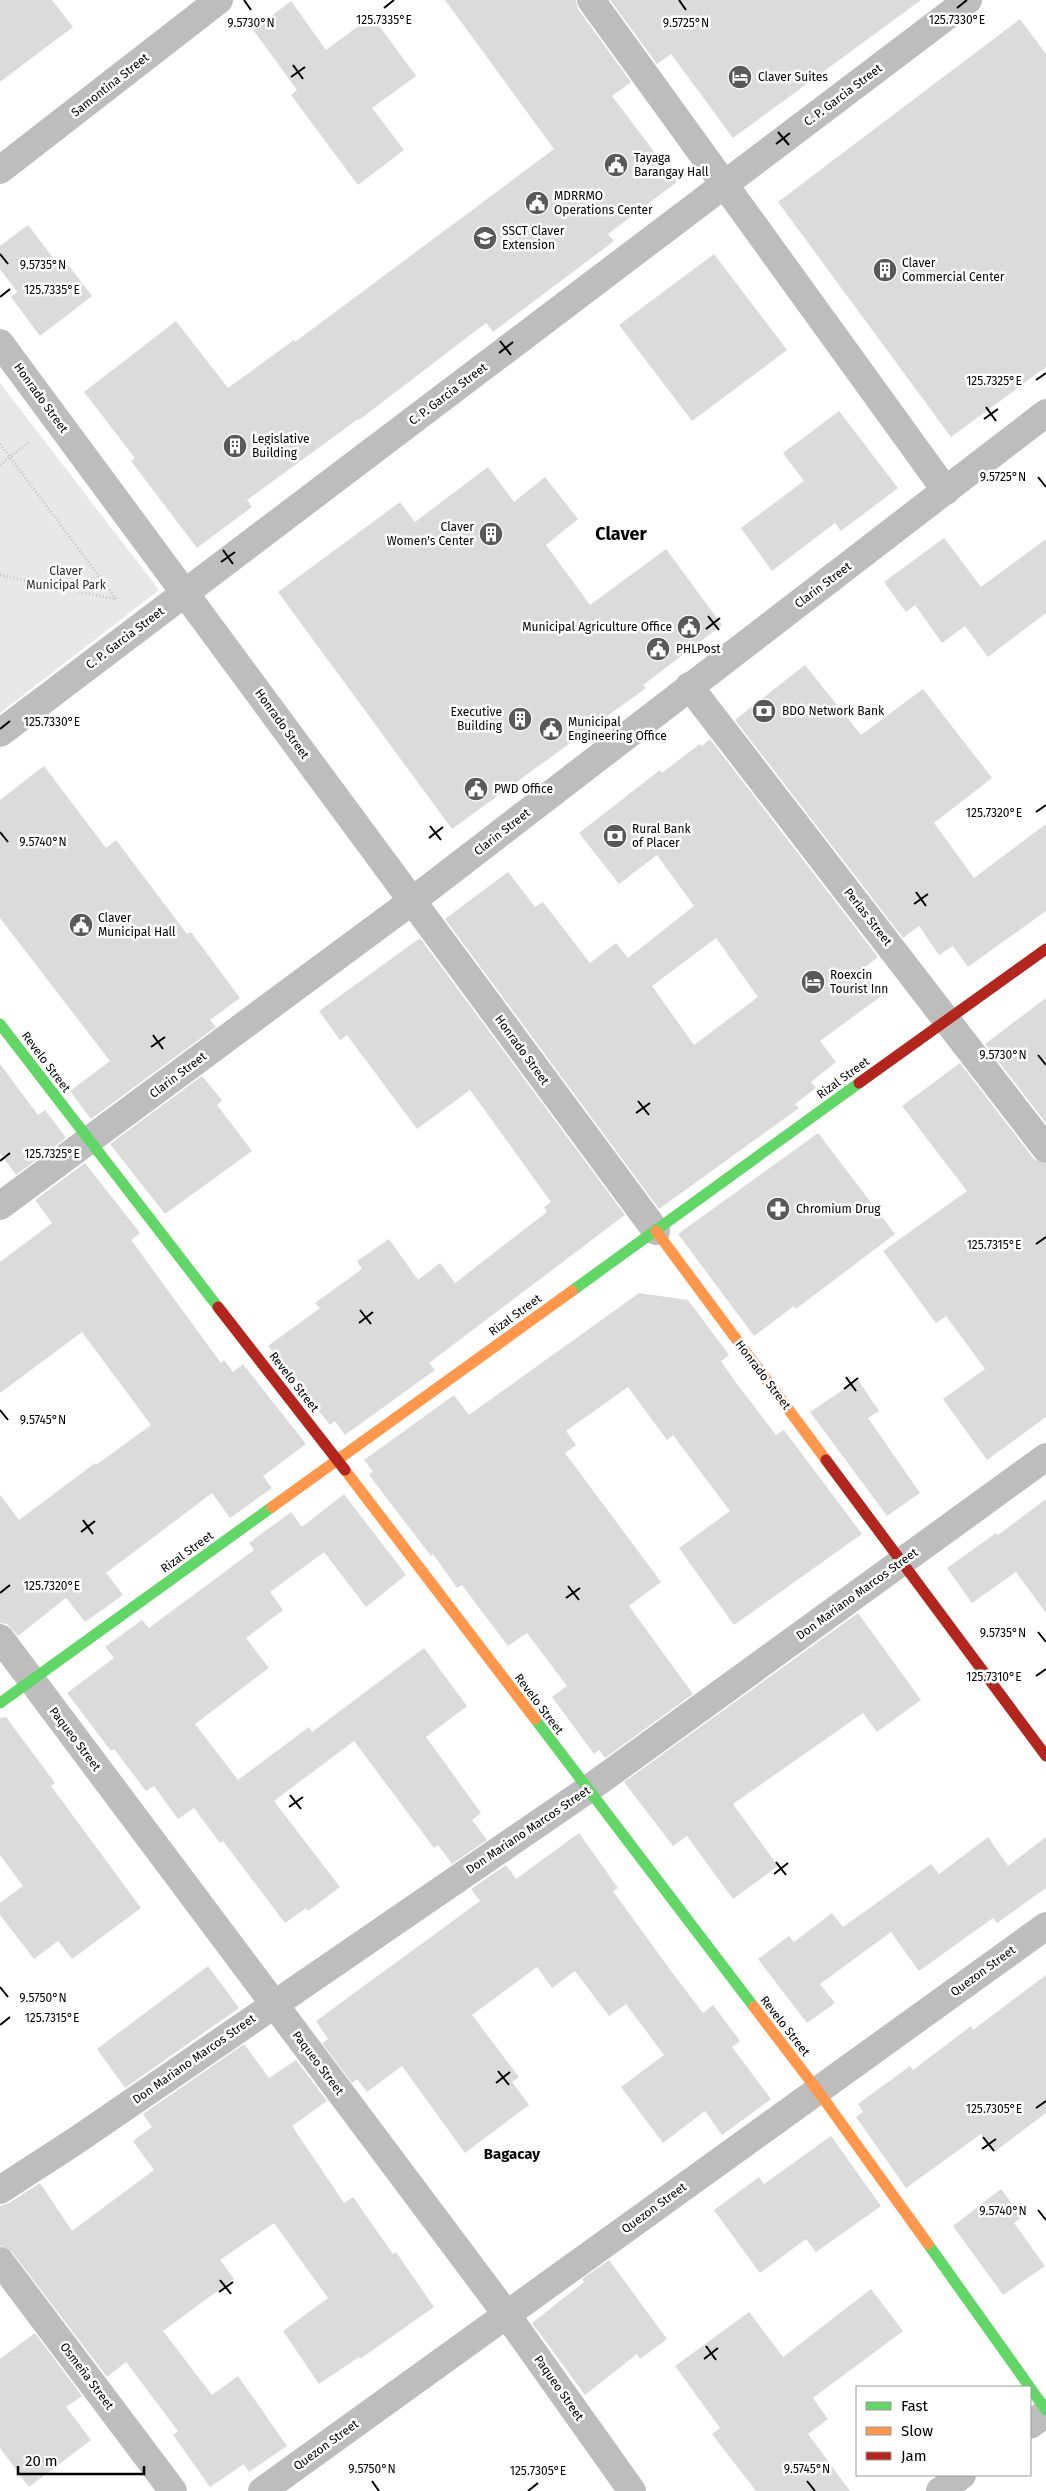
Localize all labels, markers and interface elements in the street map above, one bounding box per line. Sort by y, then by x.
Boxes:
text: 125.7335°E [356,13,412,27]
text: 125.7330°E [929,13,985,27]
text: 9.5730°N [227,16,275,30]
text: 9.5725°N [663,16,709,30]
street label: Samontina Street [68,50,152,120]
street label: C. P. Garcia Street [801,61,885,129]
hotel icon: Claver Suites [727,64,753,90]
place label: Claver Suites [758,70,828,84]
place label: Tayaga Barangay Hall [634,151,709,179]
public building icon: Tayaga Barangay Hall [603,152,629,178]
place label: MDRRMO Operations Center [554,189,653,217]
public building icon: MDRRMO Operations Center [524,190,550,216]
place label: SSCT Claver Extension [502,224,565,252]
school or university icon: SSCT Claver Extension [472,225,498,251]
place label: Claver Commercial Center [902,256,1005,284]
building icon: Claver Commercial Center [872,257,898,283]
text: 9.5735°N [20,258,66,272]
text: 125.7335°E [24,283,80,297]
street label: Honrado Street [11,360,71,436]
street label: C. P. Garcia Street [406,360,490,428]
text: 125.7325°E [966,374,1022,388]
place label: Legislative Building [252,432,310,460]
building icon: Legislative Building [222,433,248,459]
text: 9.5725°N [980,470,1026,484]
place label: Claver Women's Center [387,520,474,548]
building icon: Claver Women's Center [478,521,504,547]
district label: Claver [595,523,647,545]
street label: Clarin Street [792,559,855,611]
park label: Claver Municipal Park [26,564,107,592]
street label: C. P. Garcia Street [83,604,167,672]
public building icon: Municipal Agriculture Office [676,614,702,640]
place label: Municipal Agriculture Office [522,620,672,634]
public building icon: PHLPost [645,636,671,662]
place label: PHLPost [676,642,721,656]
street label: Honrado Street [252,686,312,762]
bank icon: BDO Network Bank [751,698,777,724]
place label: BDO Network Bank [782,704,885,718]
place label: Executive Building [451,705,503,733]
building icon: Executive Building [507,706,533,732]
text: 125.7330°E [24,715,80,729]
place label: Municipal Engineering Office [568,715,667,743]
public building icon: Municipal Engineering Office [538,716,564,742]
public building icon: PWD Office [463,776,489,802]
place label: PWD Office [494,782,553,796]
street label: Clarin Street [471,805,533,858]
text: 125.7320°E [966,806,1022,820]
place label: Rural Bank of Placer [632,822,691,850]
bank icon: Rural Bank of Placer [602,823,628,849]
text: 9.5740°N [19,835,67,849]
street label: Perlas Street [841,886,895,949]
place label: Claver Municipal Hall [98,911,176,939]
public building icon: Claver Municipal Hall [68,912,94,938]
place label: Roexcin Tourist Inn [830,968,888,996]
hotel icon: Roexcin Tourist Inn [800,969,826,995]
street label: Honrado Street [492,1012,552,1088]
street label: Revelo Street [19,1029,74,1096]
text: 9.5730°N [979,1048,1027,1062]
street label: Clarin Street [147,1049,210,1101]
street label: Rizal Street [814,1054,872,1102]
text: 125.7325°E [24,1147,80,1161]
pharmacy icon: Chromium Drug [765,1196,791,1222]
place label: Chromium Drug [796,1202,881,1216]
text: 125.7315°E [967,1238,1021,1252]
street label: Rizal Street [486,1291,544,1339]
street label: Honrado Street [732,1338,794,1413]
street label: Revelo Street [266,1349,322,1415]
text: 9.5745°N [20,1413,66,1427]
street label: Rizal Street [158,1528,216,1576]
street label: Don Mariano Marcos Street [794,1545,921,1643]
text: 125.7320°E [24,1579,80,1593]
text: 9.5735°N [980,1626,1026,1640]
text: 125.7310°E [966,1670,1022,1684]
street label: Revelo Street [512,1671,567,1738]
street label: Paqueo Street [46,1704,104,1774]
street label: Don Mariano Marcos Street [463,1783,593,1877]
street label: Quezon Street [948,1942,1019,1999]
text: 9.5750°N [19,1991,67,2005]
street label: Revelo Street [757,1993,813,2059]
text: 125.7315°E [25,2011,79,2025]
street label: Don Mariano Marcos Street [130,2011,259,2107]
street label: Paqueo Street [289,2028,347,2098]
text: 125.7305°E [966,2102,1022,2116]
district label: Bagacay [484,2145,540,2163]
street label: Quezon Street [619,2179,690,2236]
text: 9.5740°N [979,2204,1027,2218]
street label: Osmeña Street [57,2340,117,2413]
street label: Paqueo Street [531,2353,587,2424]
legend [856,2386,1031,2476]
text: Fast [901,2397,928,2415]
street label: Quezon Street [291,2416,362,2473]
text: Slow [901,2422,933,2440]
scale bar [18,2444,144,2476]
text: Jam [901,2447,927,2465]
text: 20 m [25,2452,58,2470]
text: 9.5750°N [348,2462,396,2476]
text: 9.5745°N [784,2462,830,2476]
text: 125.7305°E [510,2464,566,2478]

